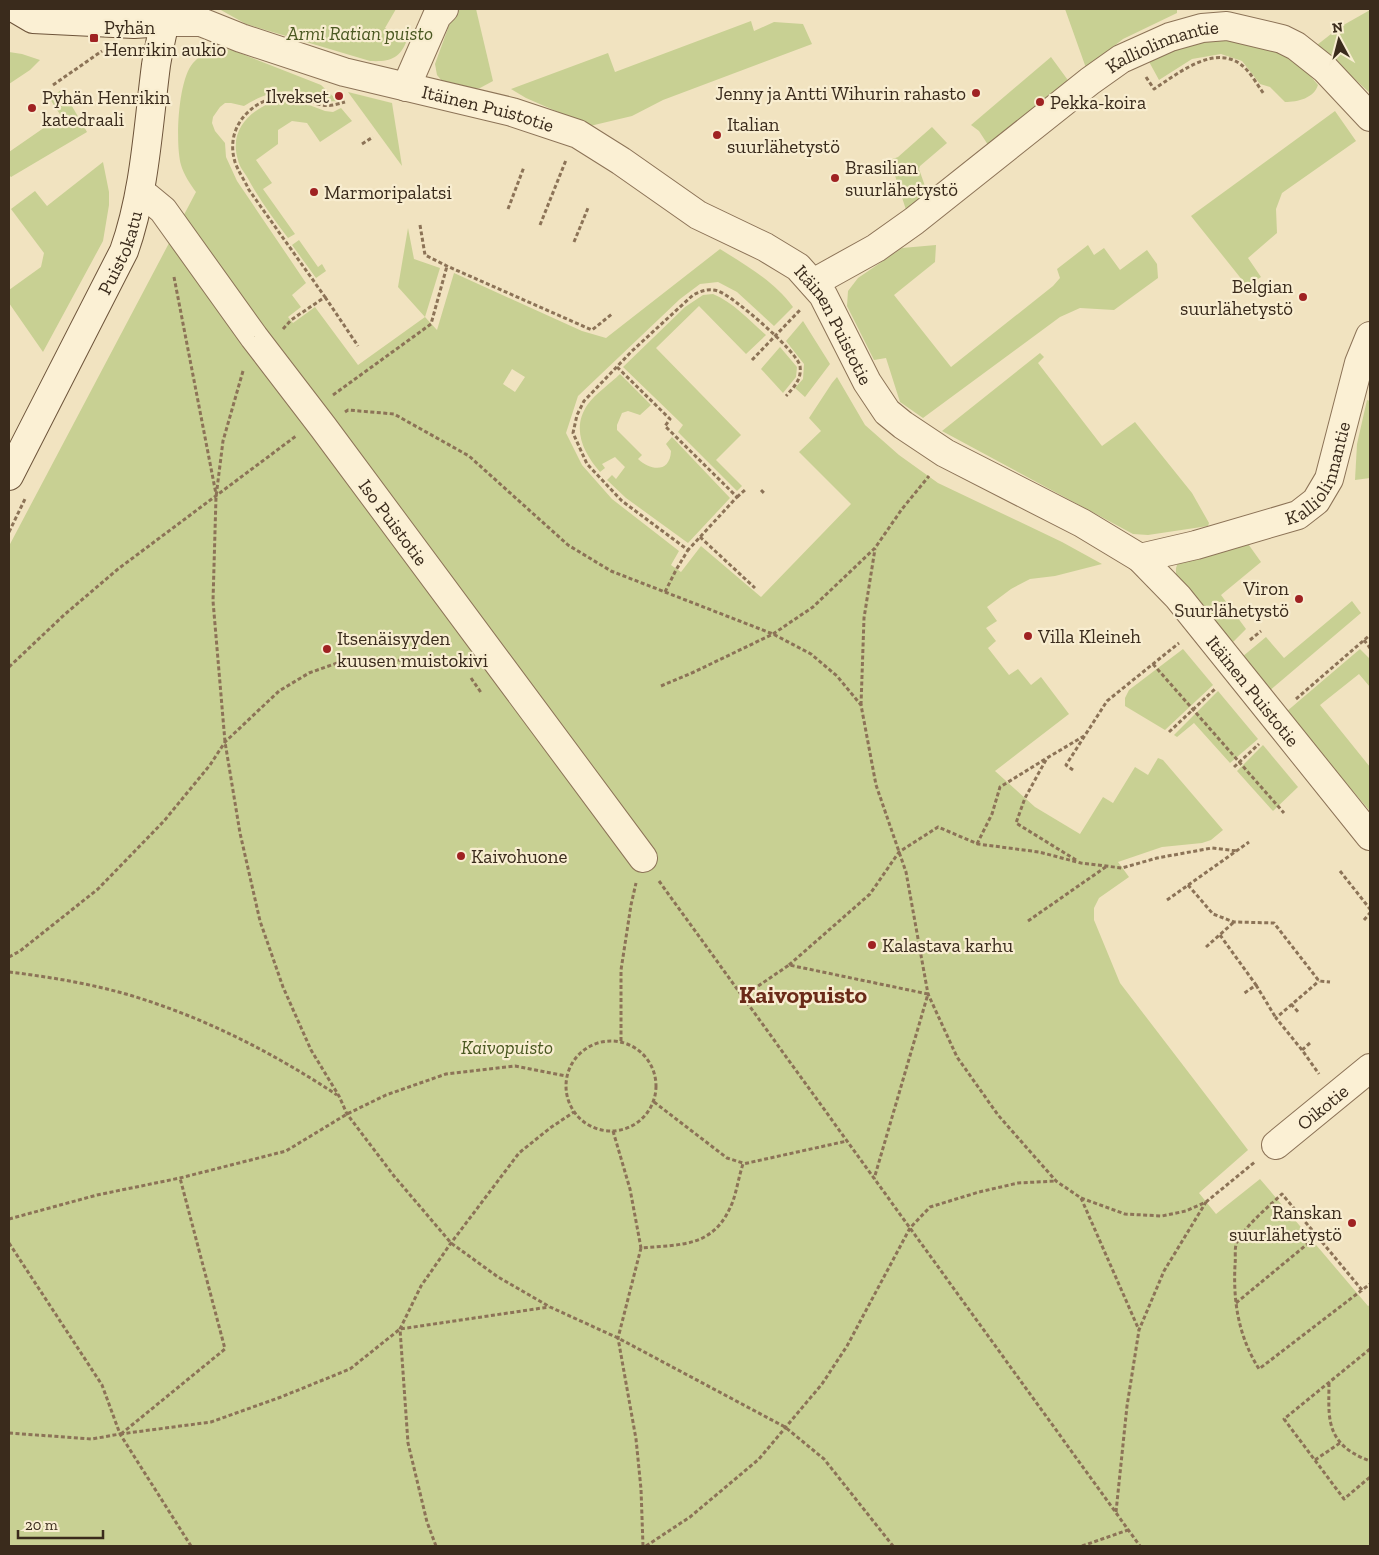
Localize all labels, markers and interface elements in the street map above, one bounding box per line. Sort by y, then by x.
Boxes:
north arrow [1314,15,1364,65]
place label: Pyhän Henrikin aukio [104,16,226,61]
street label: Kalliolinnantie [1101,16,1220,78]
text: N [1331,18,1344,37]
park label: Armi Ratian puisto [286,22,433,45]
marker: Pyhän Henrikin aukio [88,32,100,44]
street label: Itäinen Puistotie [420,80,557,137]
place label: Jenny ja Antti Wihurin rahasto [715,82,966,105]
place label: Ilvekset [266,85,329,108]
place label: Pyhän Henrikin katedraali [42,86,171,131]
marker: Jenny ja Antti Wihurin rahasto [970,87,982,99]
marker: Ilvekset [333,90,345,102]
place label: Pekka-koira [1050,91,1146,114]
marker: Pekka-koira [1034,96,1046,108]
marker: Pyhän Henrikin katedraali [26,102,38,114]
place label: Italian suurlähetystö [727,113,840,158]
marker: Italian suurlähetystö [711,129,723,141]
place label: Brasilian suurlähetystö [845,156,958,201]
marker: Brasilian suurlähetystö [829,172,841,184]
place label: Marmoripalatsi [324,181,452,204]
marker: Marmoripalatsi [308,186,320,198]
street label: Puistokatu [93,208,147,298]
street label: Itäinen Puistotie [789,260,877,389]
place label: Belgian suurlähetystö [1180,275,1293,320]
marker: Belgian suurlähetystö [1297,291,1309,303]
street label: Kalliolinnantie [1283,419,1355,530]
street label: Iso Puistotie [354,475,433,570]
place label: Viron Suurlähetystö [1174,577,1289,622]
marker: Viron Suurlähetystö [1293,593,1305,605]
place label: Villa Kleineh [1037,625,1141,648]
place label: Itsenäisyyden kuusen muistokivi [337,627,488,672]
marker: Villa Kleineh [1022,630,1034,642]
street label: Itäinen Puistotie [1201,631,1304,751]
marker: Itsenäisyyden kuusen muistokivi [321,643,333,655]
place label: Kaivohuone [471,845,567,868]
marker: Kaivohuone [455,850,467,862]
place label: Kalastava karhu [882,934,1013,957]
marker: Kalastava karhu [866,939,878,951]
district label: Kaivopuisto [739,980,867,1009]
park label: Kaivopuisto [461,1036,553,1059]
street label: Oikotie [1292,1079,1353,1135]
place label: Ranskan suurlähetystö [1229,1201,1342,1246]
marker: Ranskan suurlähetystö [1346,1217,1358,1229]
scale bar [18,1508,102,1540]
text: 20 m [25,1516,58,1534]

